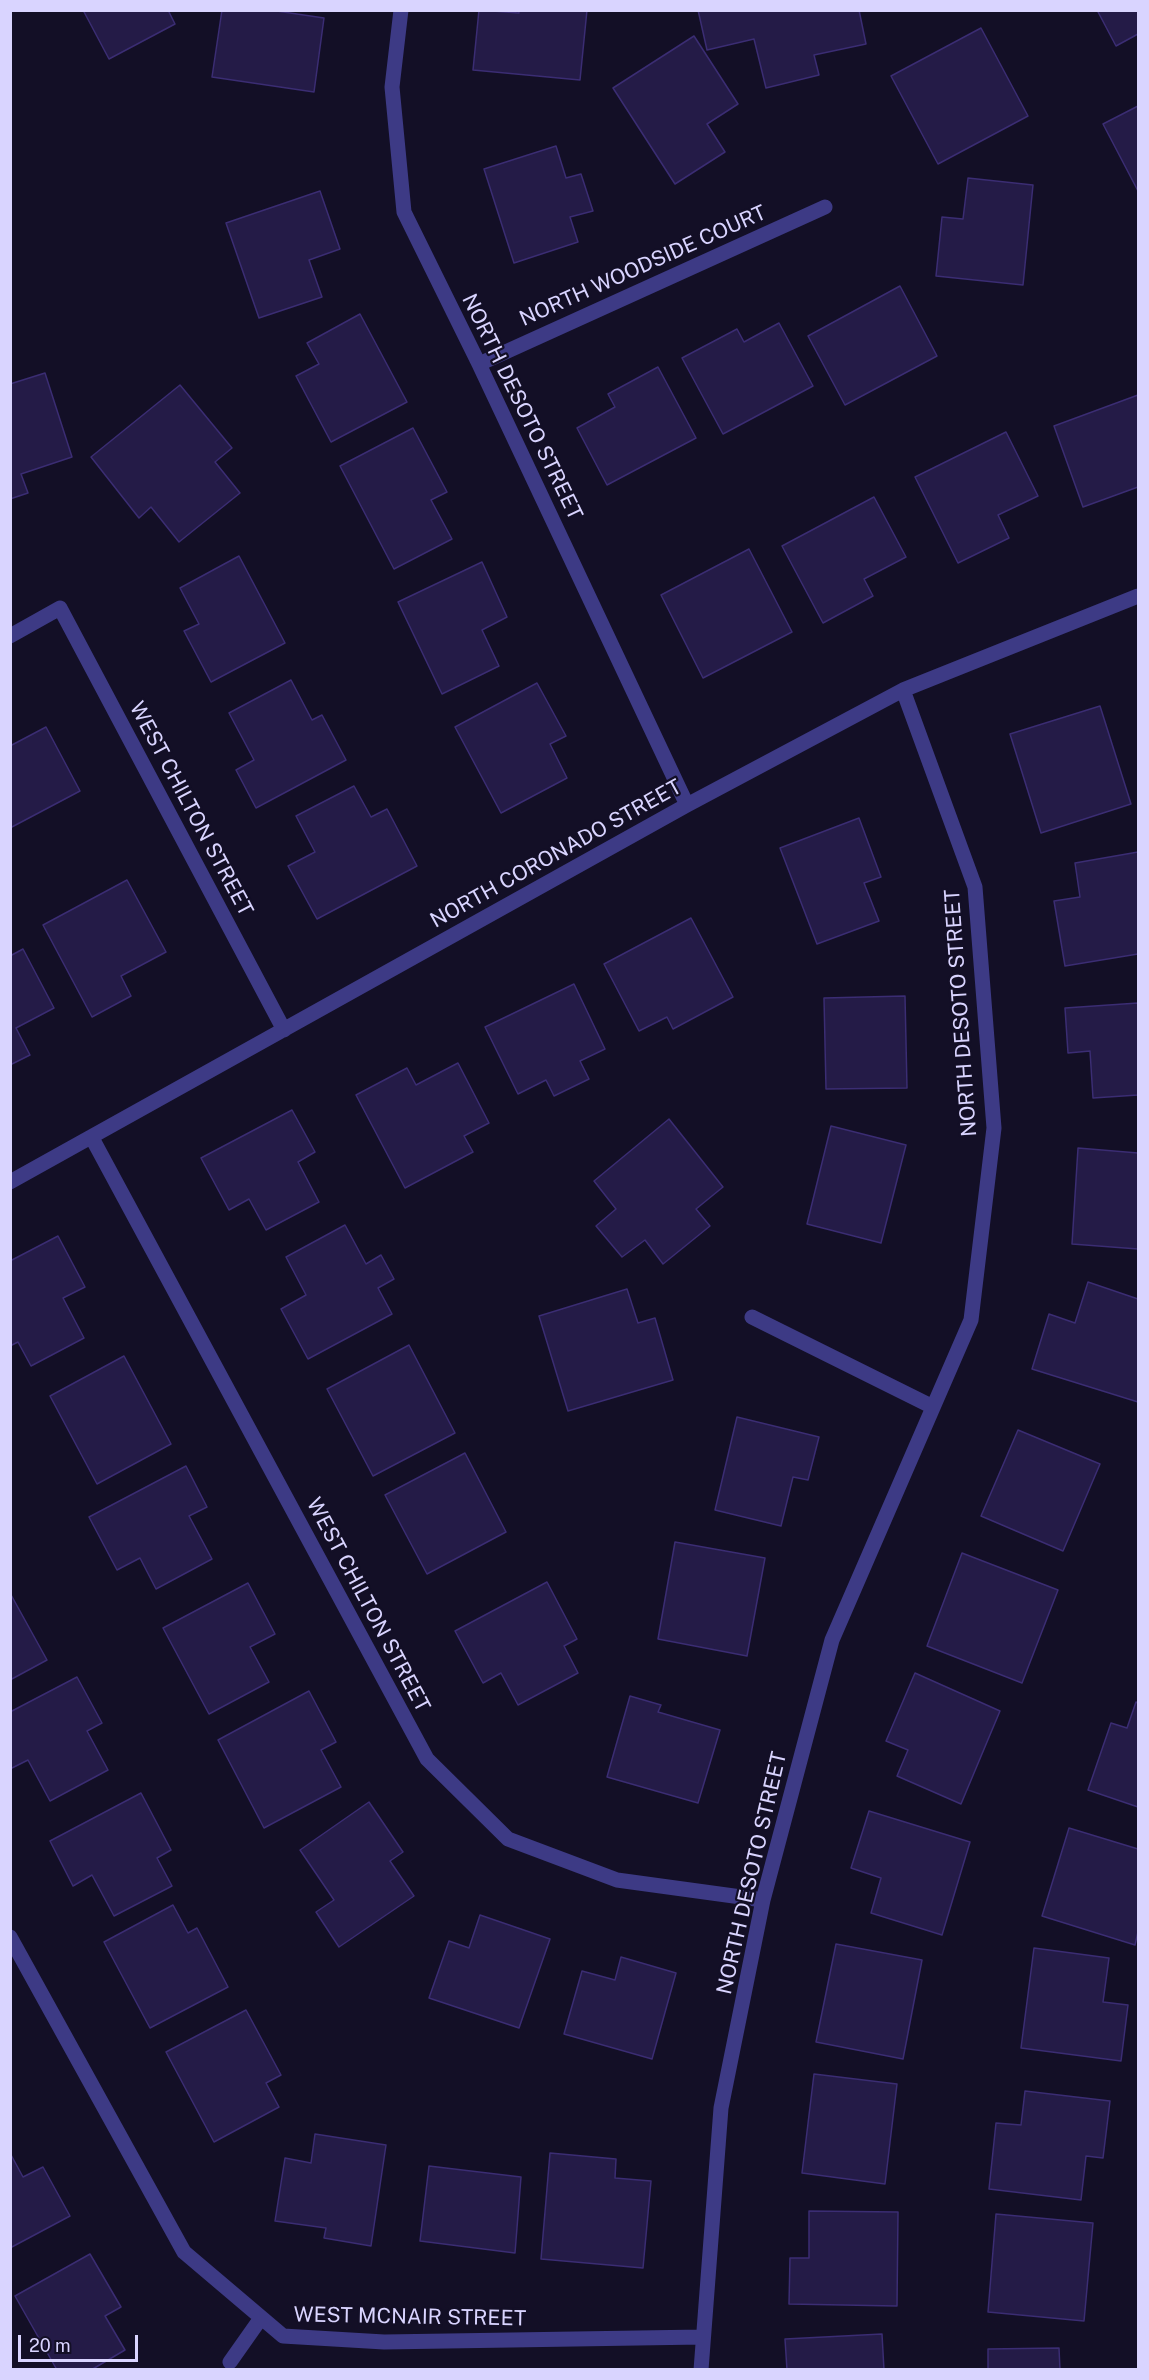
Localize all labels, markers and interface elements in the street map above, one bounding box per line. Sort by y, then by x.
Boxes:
street label: NORTH WOODSIDE COURT [516,200,770,332]
street label: NORTH DESOTO STREET [456,290,588,524]
street label: WEST CHILTON STREET [124,698,258,920]
street label: NORTH CORONADO STREET [426,774,686,934]
street label: NORTH DESOTO STREET [940,888,982,1138]
street label: WEST CHILTON STREET [301,1494,435,1716]
street label: NORTH DESOTO STREET [712,1749,792,1997]
street label: WEST MCNAIR STREET [293,2302,527,2332]
scale bar [21,2323,141,2361]
text: 20 m [29,2335,71,2356]

